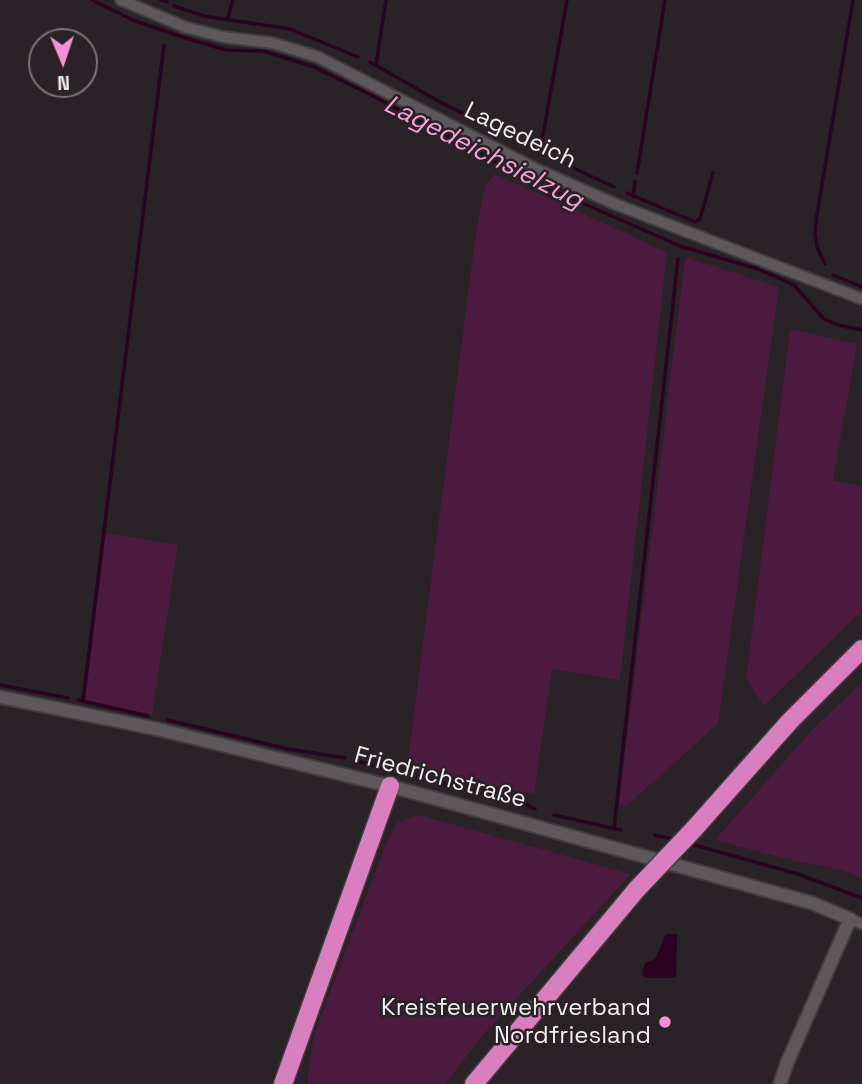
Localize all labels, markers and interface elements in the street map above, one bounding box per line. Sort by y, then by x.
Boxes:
north arrow [28,28,98,98]
text: N [57,70,70,95]
water label: Lagedeichsielzug [378,89,588,217]
street label: Lagedeich [459,97,581,175]
street label: Friedrichstraße [351,741,529,815]
place label: Kreisfeuerwehrverband Nordfriesland [381,994,651,1050]
marker: Kreisfeuerwehrverband Nordfriesland [657,1014,673,1030]

